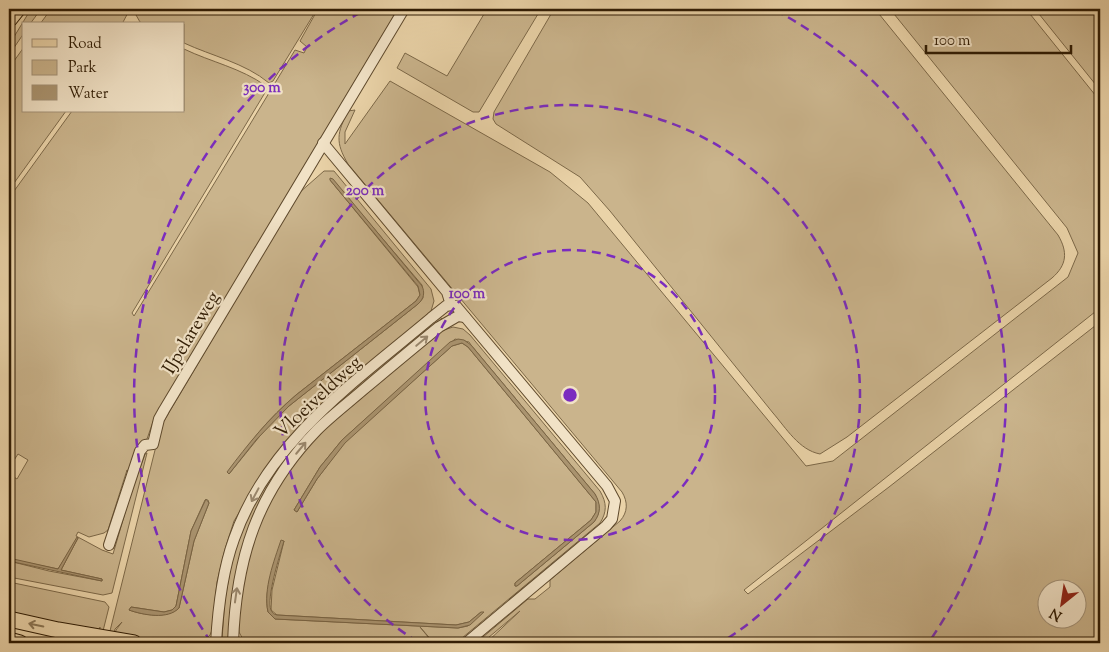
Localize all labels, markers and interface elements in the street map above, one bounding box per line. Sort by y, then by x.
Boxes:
legend [22,22,185,112]
scale bar [926,22,1072,54]
text: 100 m [934,31,971,52]
text: Road [68,34,102,55]
text: Park [68,58,97,79]
text: 300 m [243,78,281,99]
text: Water [68,84,109,105]
text: 200 m [346,181,385,202]
text: 100 m [449,284,486,305]
street label: IJpelareweg [157,287,227,380]
one-way arrow [416,335,429,346]
street label: Vloeiveldweg [269,350,368,445]
centre of rings [561,386,579,404]
one-way arrow [296,442,307,455]
one-way arrow [250,487,259,502]
north arrow [1036,580,1086,630]
one-way arrow [231,587,241,603]
text: N [1047,602,1066,625]
one-way arrow [29,620,45,629]

